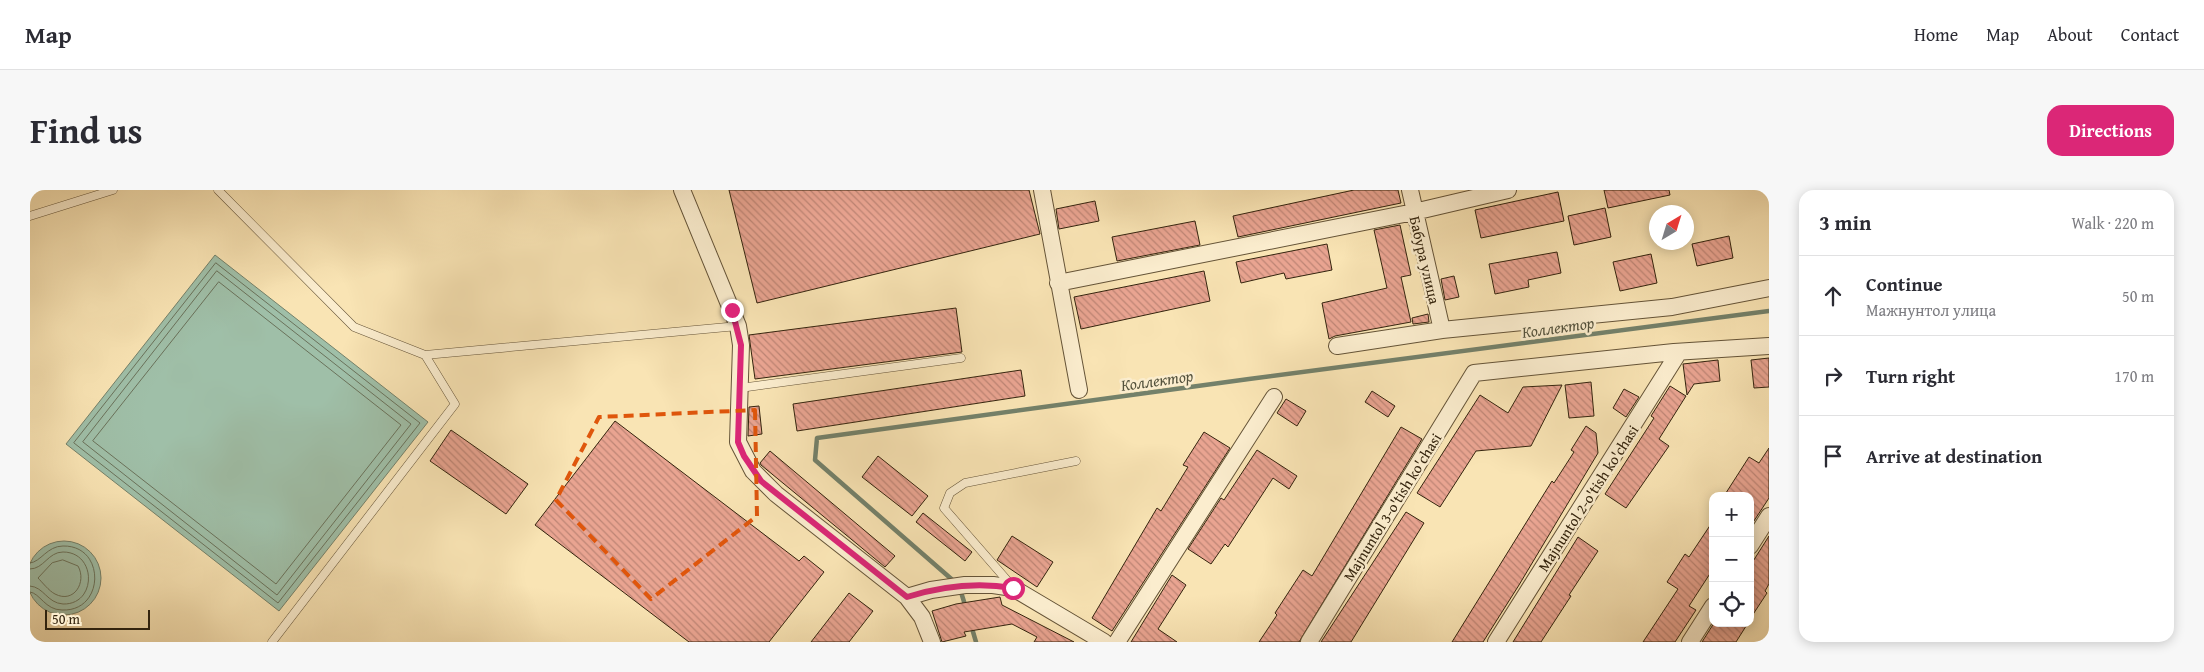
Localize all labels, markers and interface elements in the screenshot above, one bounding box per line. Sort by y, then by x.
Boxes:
text: Map [25,17,72,52]
text: Home [1914,21,1958,48]
text: Map [1986,21,2019,48]
text: About [2047,21,2093,48]
text: Contact [2121,21,2179,48]
text: Find us [30,105,143,156]
button: Directions [2047,105,2174,156]
north arrow [1649,205,1694,250]
text: 3 min [1819,207,1871,238]
text: Walk · 220 m [2071,211,2154,235]
street label: Бабура улица [1405,214,1446,307]
text: Continue [1866,270,1943,298]
icon: ahead [1819,282,1847,310]
text: 50 m [2122,284,2154,308]
text: Мажнунтол улица [1866,298,1996,322]
route end [721,299,744,322]
water label: Коллектор [1520,310,1596,344]
icon: right [1819,362,1847,390]
text: Turn right [1866,362,1955,390]
water label: Коллектор [1119,363,1195,397]
text: 170 m [2114,364,2154,388]
street label: Majnuntol 2-o'tish ko'chasi [1533,421,1643,575]
street label: Majnuntol 3-o'tish ko'chasi [1338,429,1446,585]
icon: arrive [1819,442,1847,470]
text: Arrive at destination [1866,442,2042,470]
map controls [1709,492,1754,627]
button: + [1709,492,1754,537]
button: − [1709,537,1754,582]
route start [1002,577,1025,600]
button: locate [1709,582,1754,627]
scale bar [45,607,150,630]
text: 50 m [52,609,80,629]

